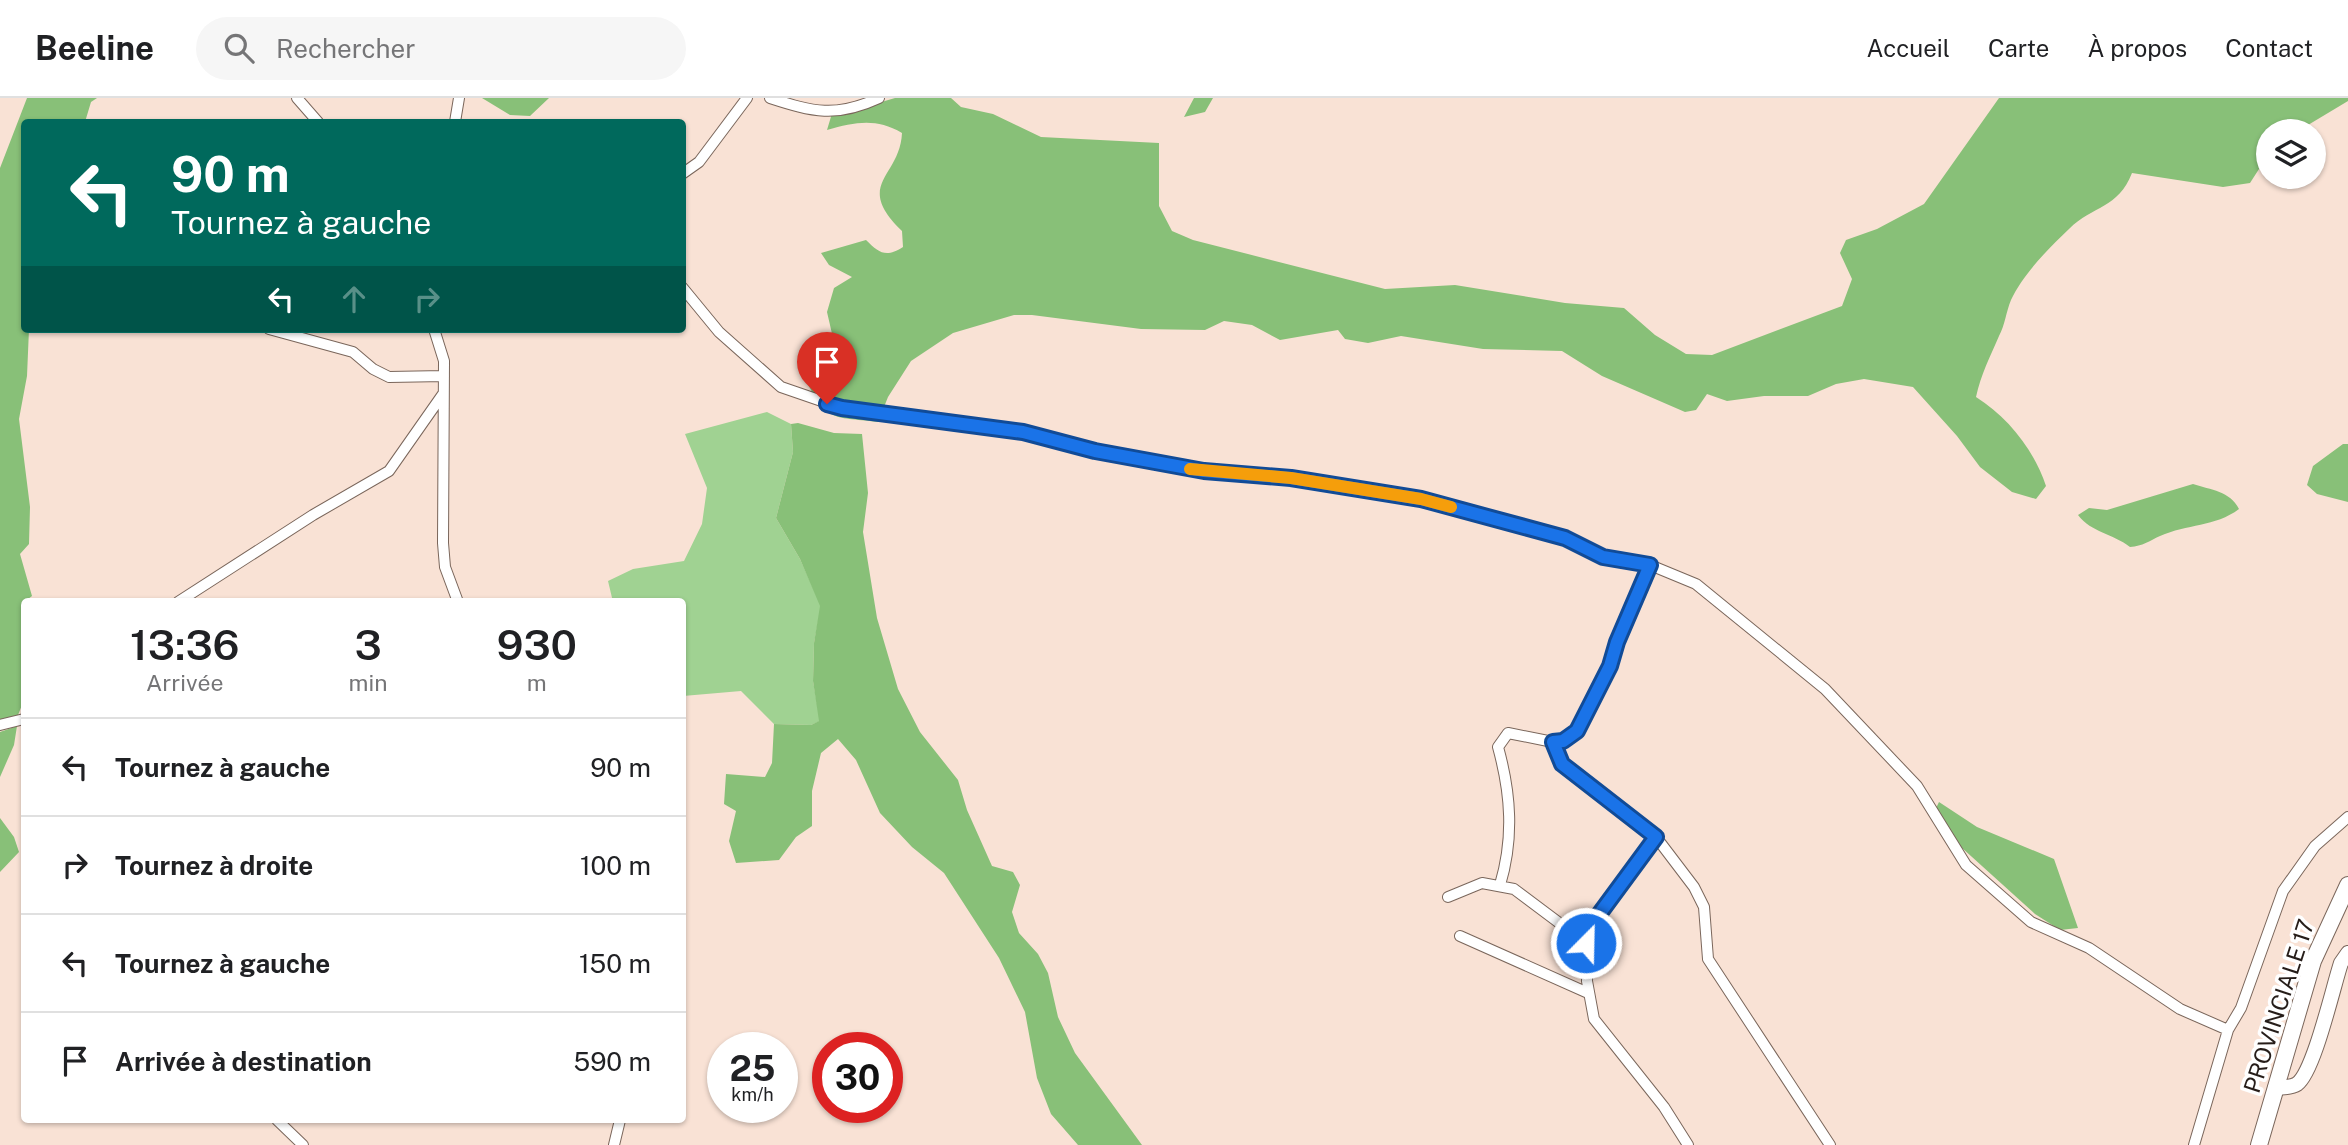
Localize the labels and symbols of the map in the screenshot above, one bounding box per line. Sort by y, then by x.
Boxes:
pin [797,332,857,404]
position arrow [1549,906,1623,980]
street label: PROVINCIALE 17 [2238,916,2319,1096]
speed limit sign: 30 [812,1032,903,1123]

